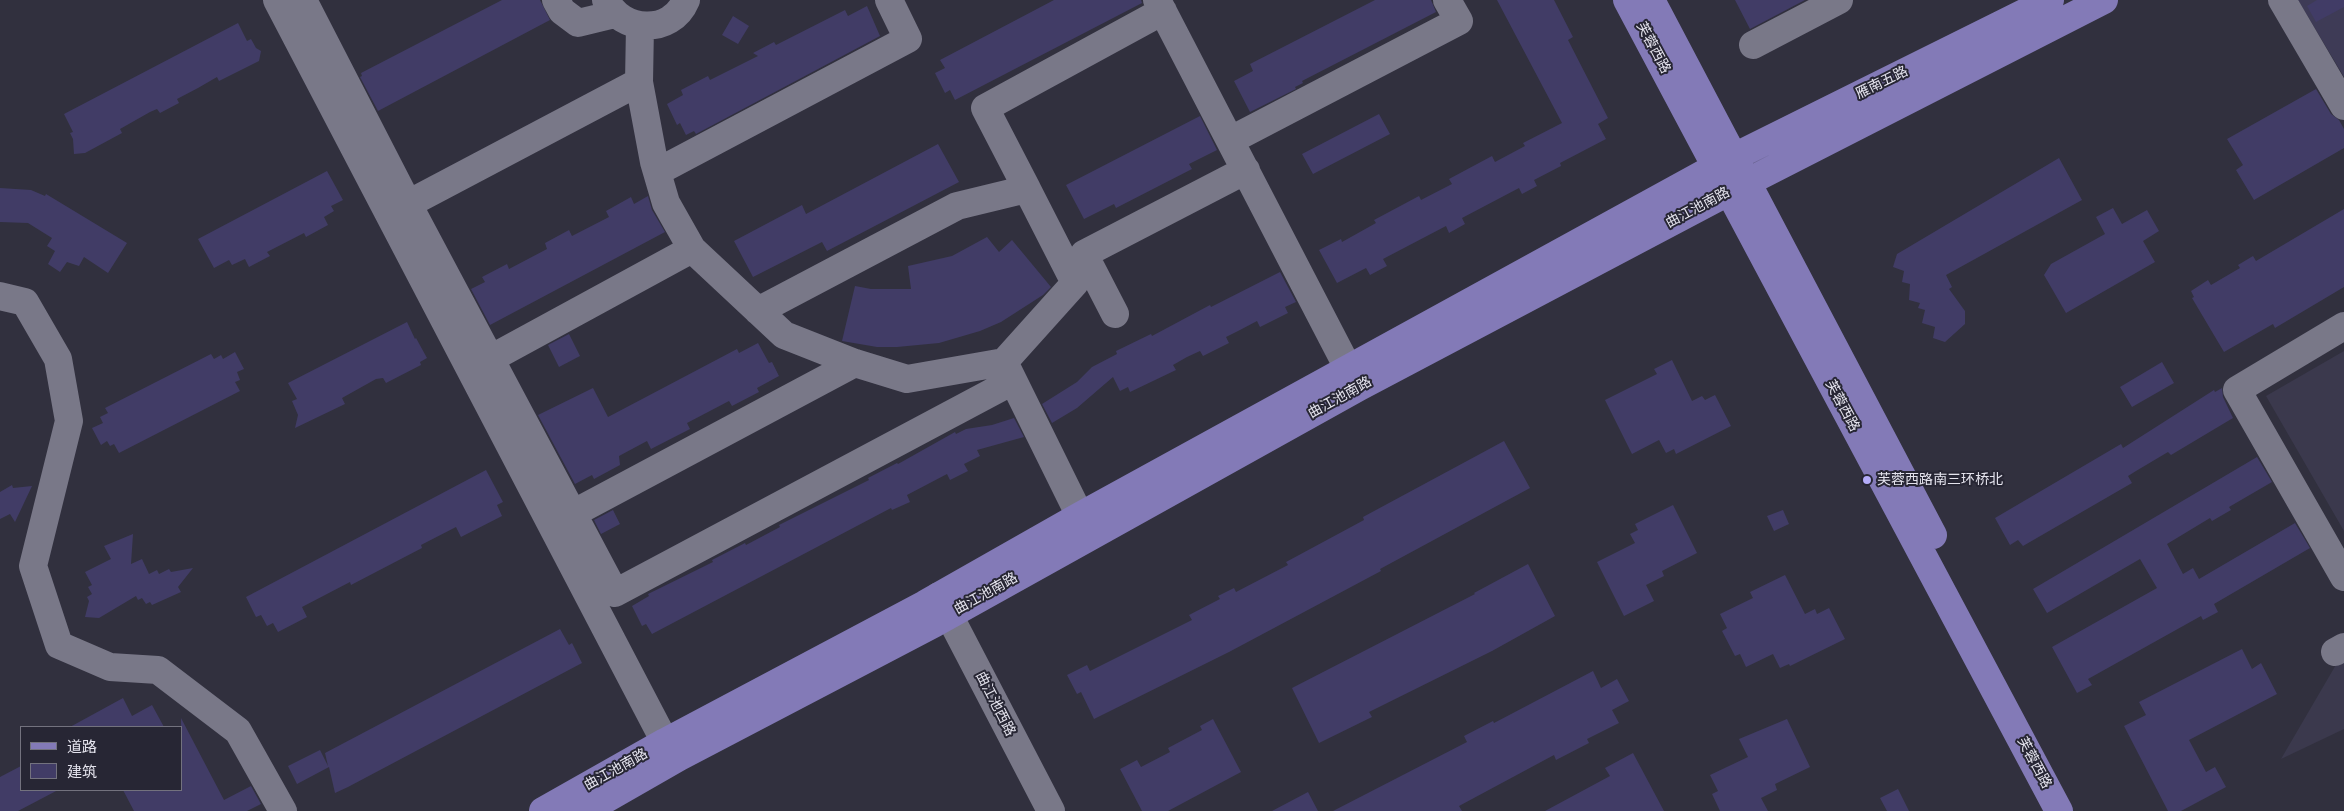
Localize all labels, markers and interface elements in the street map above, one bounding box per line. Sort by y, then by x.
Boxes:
street label: 芙蓉西路 [1632,19,1674,77]
street label: 雁南五路 [1853,63,1911,103]
street label: 曲江池南路 [1663,184,1733,232]
street label: 曲江池南路 [1305,374,1375,422]
street label: 芙蓉西路 [1821,377,1863,435]
place label: 芙蓉西路南三环桥北 [1877,472,2003,488]
marker: 芙蓉西路南三环桥北 [1861,474,1873,486]
street label: 曲江池南路 [951,570,1021,618]
street label: 曲江池西路 [972,669,1018,739]
legend [20,726,182,791]
street label: 芙蓉西路 [2013,734,2055,792]
text: 道路 [67,736,97,757]
street label: 曲江池南路 [581,746,651,794]
text: 建筑 [67,761,97,782]

